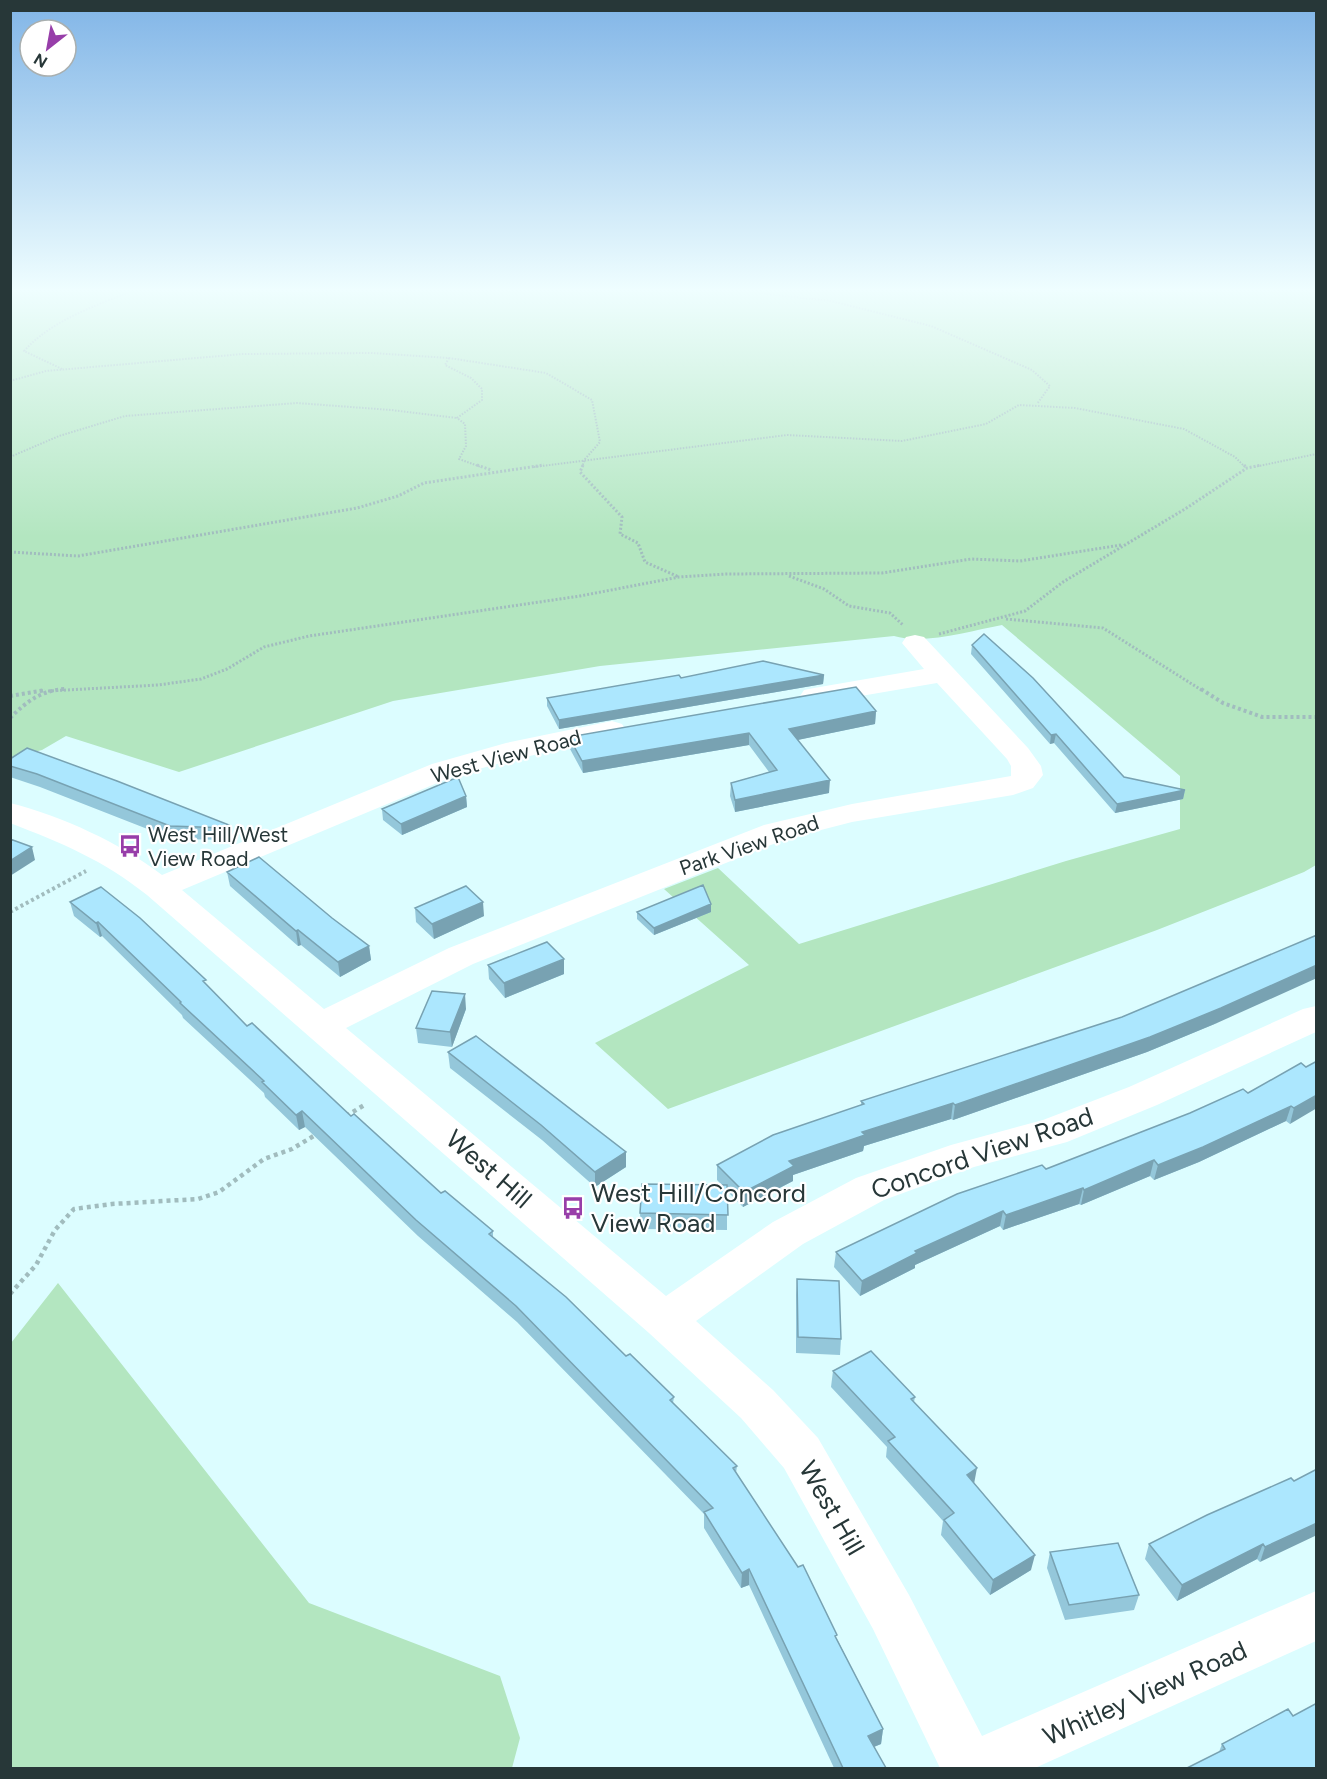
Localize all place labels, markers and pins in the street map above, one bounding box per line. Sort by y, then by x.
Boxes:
place label: West Hill/West View Road [148,822,288,871]
bus stop icon: West Hill/West View Road [117,833,143,859]
place label: West Hill/Concord View Road [591,1177,806,1239]
bus stop icon: West Hill/Concord View Road [560,1195,586,1221]

